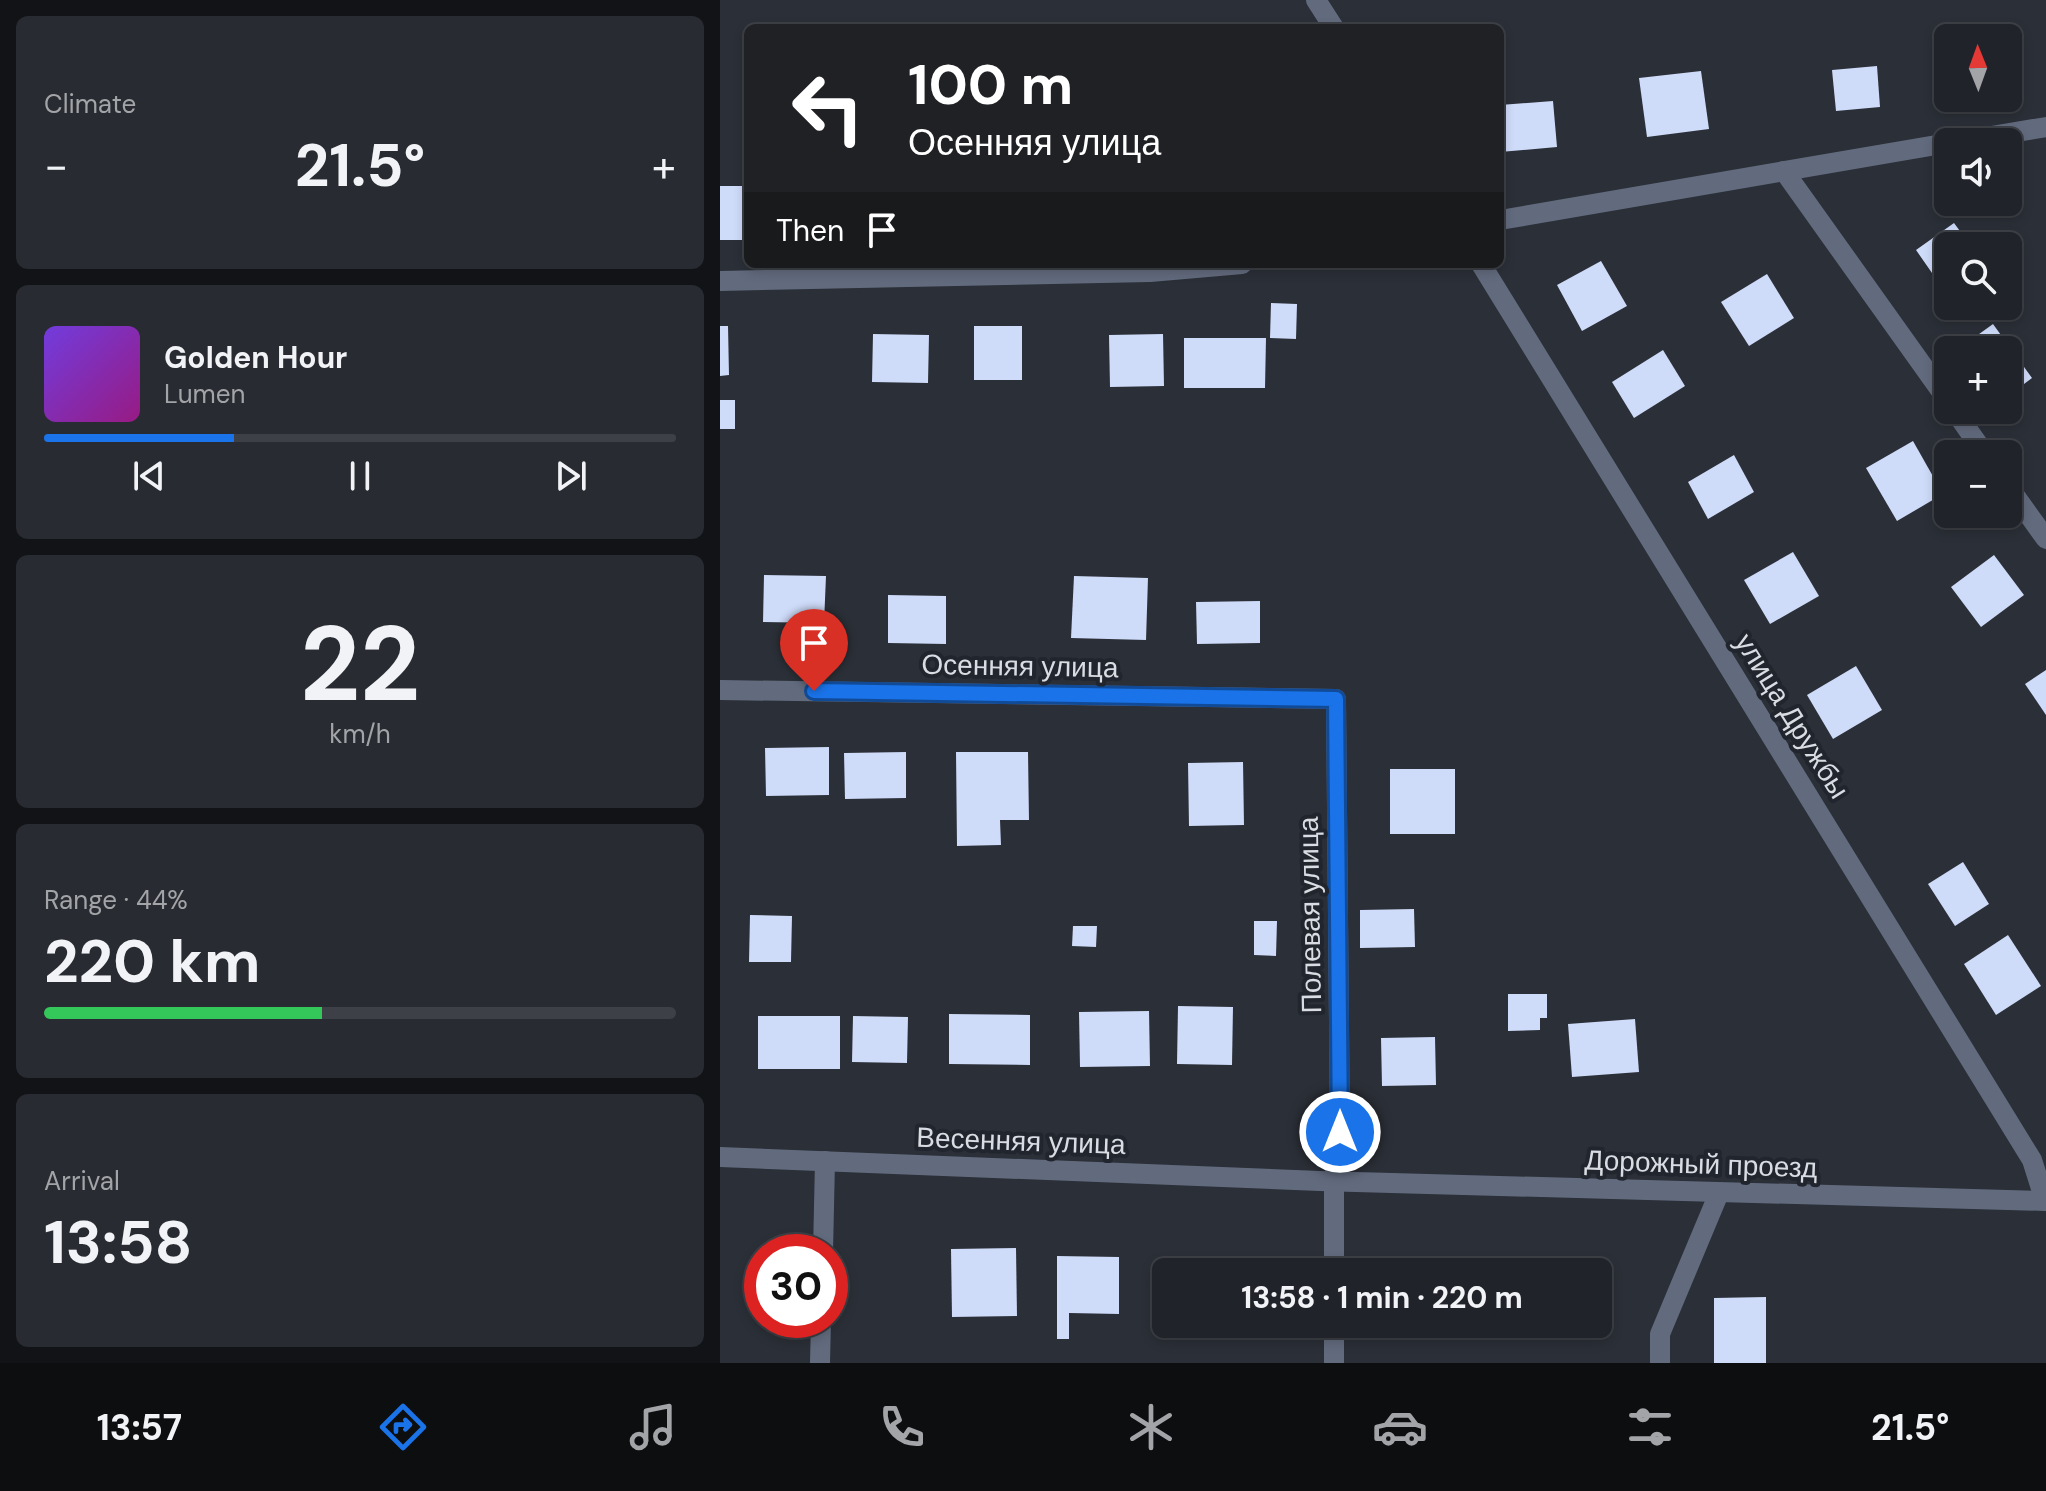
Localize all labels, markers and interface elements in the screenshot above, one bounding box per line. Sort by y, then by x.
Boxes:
north arrow [1934,24,2022,112]
map controls [1934,24,2022,528]
text: 100 m [908,48,1073,121]
icon: left [776,56,880,160]
text: Climate [44,87,136,121]
text: Осенняя улица [908,119,1161,166]
text: 21.5° [295,126,425,205]
button: sound [1934,128,2022,216]
text: − [44,137,68,195]
text: + [652,137,676,195]
icon: arrive [860,208,904,252]
text: Then [776,211,844,250]
button: search [1934,232,2022,320]
button: + [1934,336,2022,424]
text: Golden Hour [164,338,347,377]
text: Lumen [164,377,245,411]
button: − [1934,440,2022,528]
icon: previous [127,454,171,498]
icon: pause [338,454,382,498]
icon: next [549,454,593,498]
text: 22 [300,597,420,732]
pin [780,609,848,691]
icon: arrive [792,621,836,665]
street label: улица Дружбы [1726,626,1858,806]
street label: Осенняя улица [921,646,1119,686]
text: km/h [329,717,391,751]
street label: Полевая улица [1290,816,1330,1014]
text: Range · 44% [44,883,188,917]
text: 220 km [44,922,260,1001]
position arrow [1298,1090,1382,1174]
street label: Весенняя улица [916,1119,1127,1163]
street label: Дорожный проезд [1584,1141,1818,1187]
text: Arrival [44,1164,120,1198]
text: 13:58 [44,1203,193,1282]
speed limit sign: 30 [744,1234,848,1338]
text: 13:58 · 1 min · 220 m [1241,1278,1523,1317]
icon: directions [375,1399,431,1455]
icon: music [625,1399,681,1455]
icon: phone [874,1399,930,1455]
icon: climate [1123,1399,1179,1455]
icon: car [1372,1399,1428,1455]
icon: filters [1622,1399,1678,1455]
text: 13:57 [97,1404,182,1451]
text: 21.5° [1871,1404,1949,1451]

